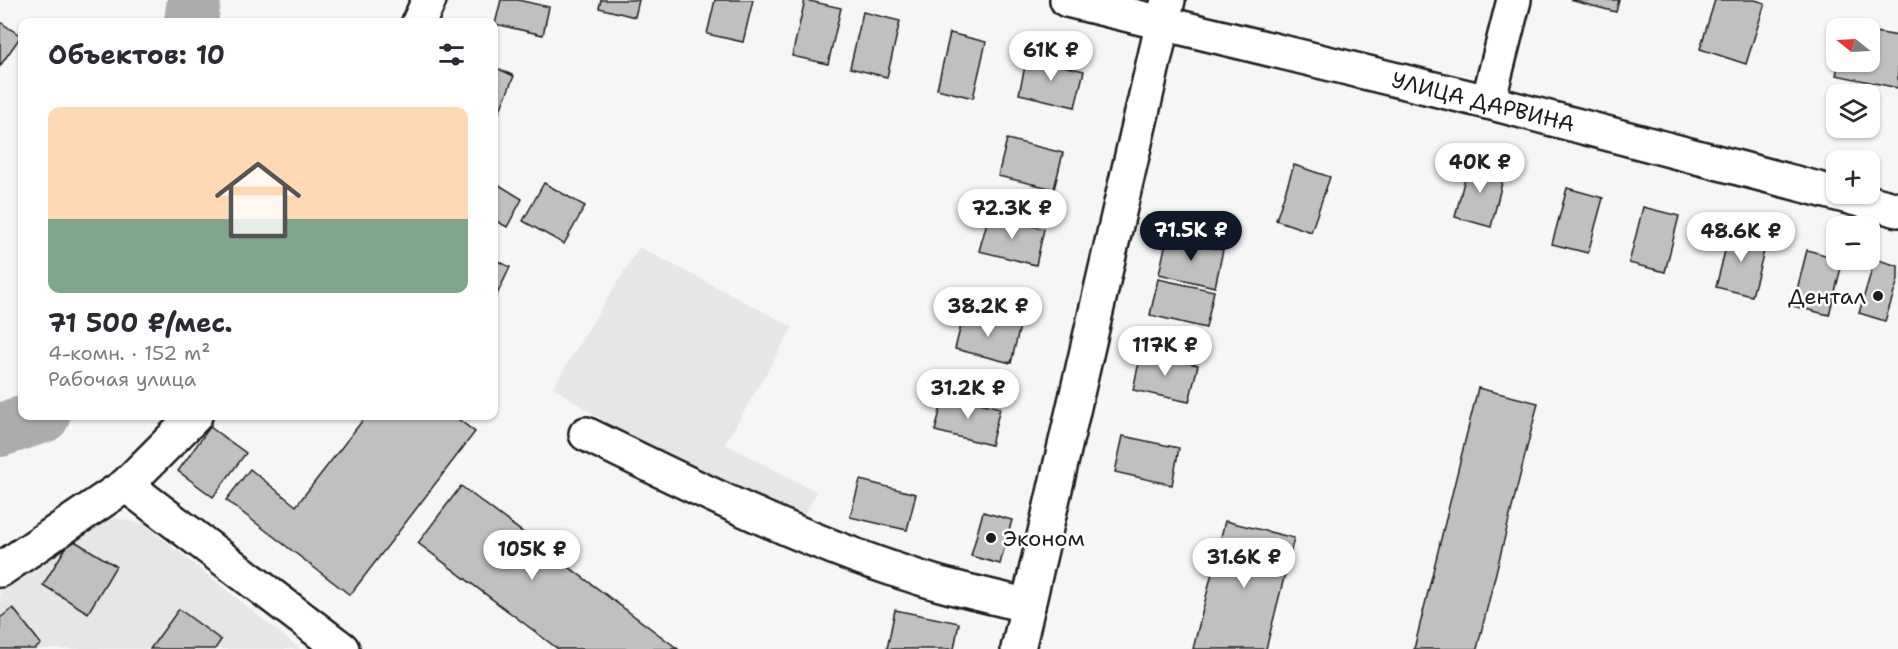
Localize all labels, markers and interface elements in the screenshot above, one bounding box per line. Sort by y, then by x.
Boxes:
north arrow [1826,18,1880,72]
map controls [1826,18,1880,270]
pin: 61K ₽ [1009,31,1093,82]
text: Объектов: 10 [48,37,225,72]
text: 61K ₽ [1023,37,1079,63]
icon: filters [435,38,468,71]
street label: УЛИЦА ДАРВИНА [1388,65,1578,139]
button: layers [1826,84,1880,138]
pin: 40K ₽ [1438,143,1522,194]
icon: home [204,146,312,254]
text: 40K ₽ [1449,149,1511,175]
button: + [1826,150,1880,204]
pin: 72.3K ₽ [957,189,1067,240]
text: 72.3K ₽ [972,195,1052,221]
pin: 71.5K ₽ [1136,211,1246,262]
pin: 48.6K ₽ [1686,212,1796,263]
button: − [1826,216,1880,270]
text: 71.5K ₽ [1154,217,1228,243]
text: 48.6K ₽ [1700,218,1782,244]
place label: Дентал [1788,282,1866,311]
pin: 38.2K ₽ [933,287,1043,338]
marker: Дентал [1871,289,1885,303]
text: 38.2K ₽ [947,293,1029,319]
text: 71 500 ₽/мес. [48,305,233,340]
pin: 117K ₽ [1116,326,1214,377]
text: 117K ₽ [1132,332,1198,358]
text: 4-комн. · 152 m² [48,340,210,366]
text: Рабочая улица [48,366,196,392]
pin: 31.2K ₽ [913,369,1023,420]
text: 31.2K ₽ [930,375,1006,401]
place label: Эконом [1003,524,1085,553]
pin: 105K ₽ [483,530,581,581]
marker: Эконом [984,531,998,545]
text: 105K ₽ [497,536,567,562]
pin: 31.6K ₽ [1189,538,1299,589]
text: 31.6K ₽ [1206,544,1282,570]

